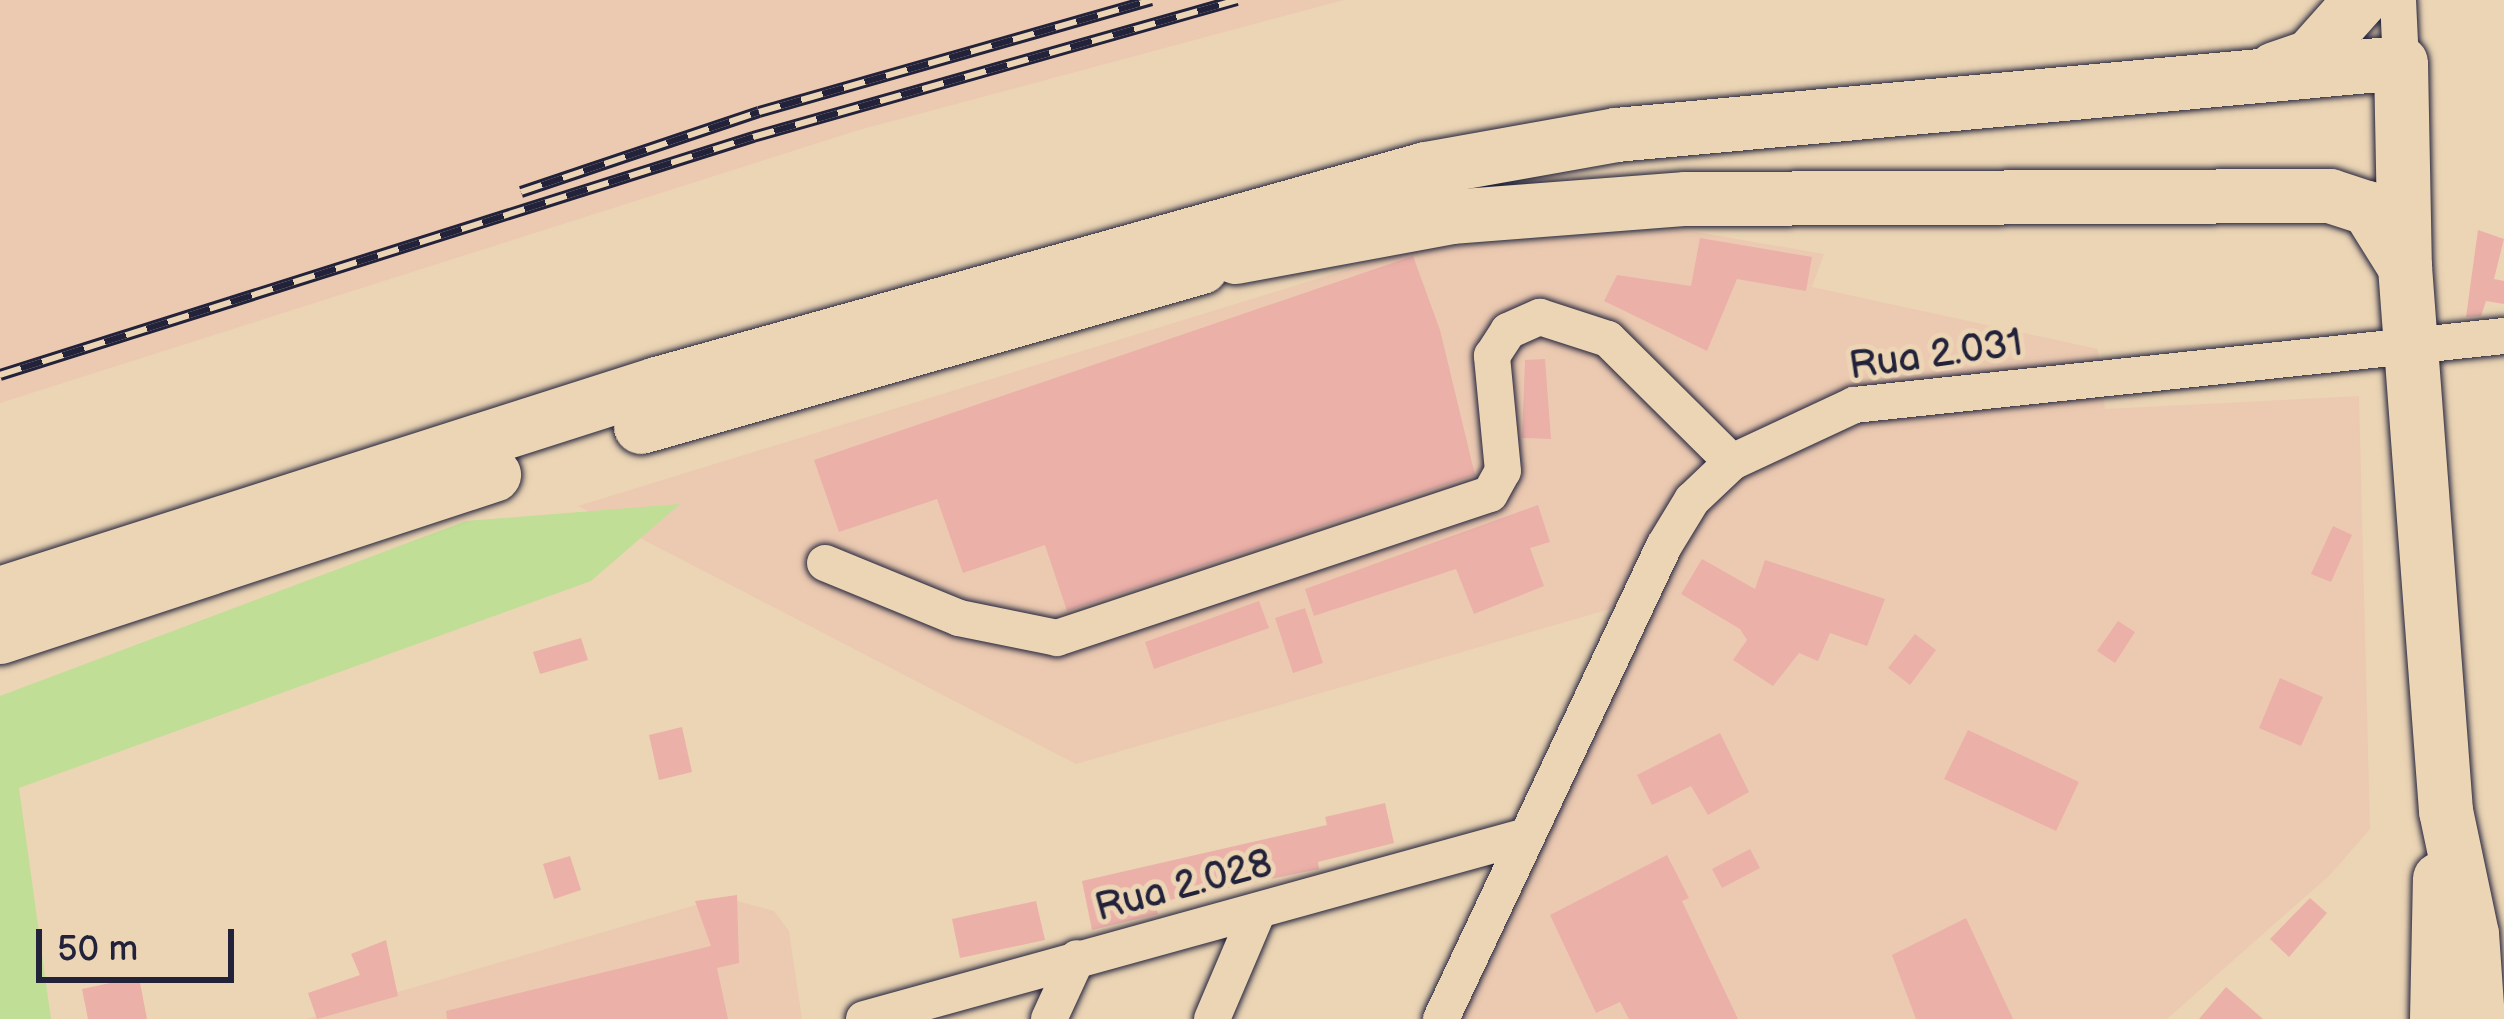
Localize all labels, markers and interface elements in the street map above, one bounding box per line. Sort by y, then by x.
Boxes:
street label: Rua 2.031 [1846,321,2026,391]
street label: Rua 2.028 [1090,841,1278,933]
scale bar [42,905,240,979]
text: 50 m [57,928,138,971]

